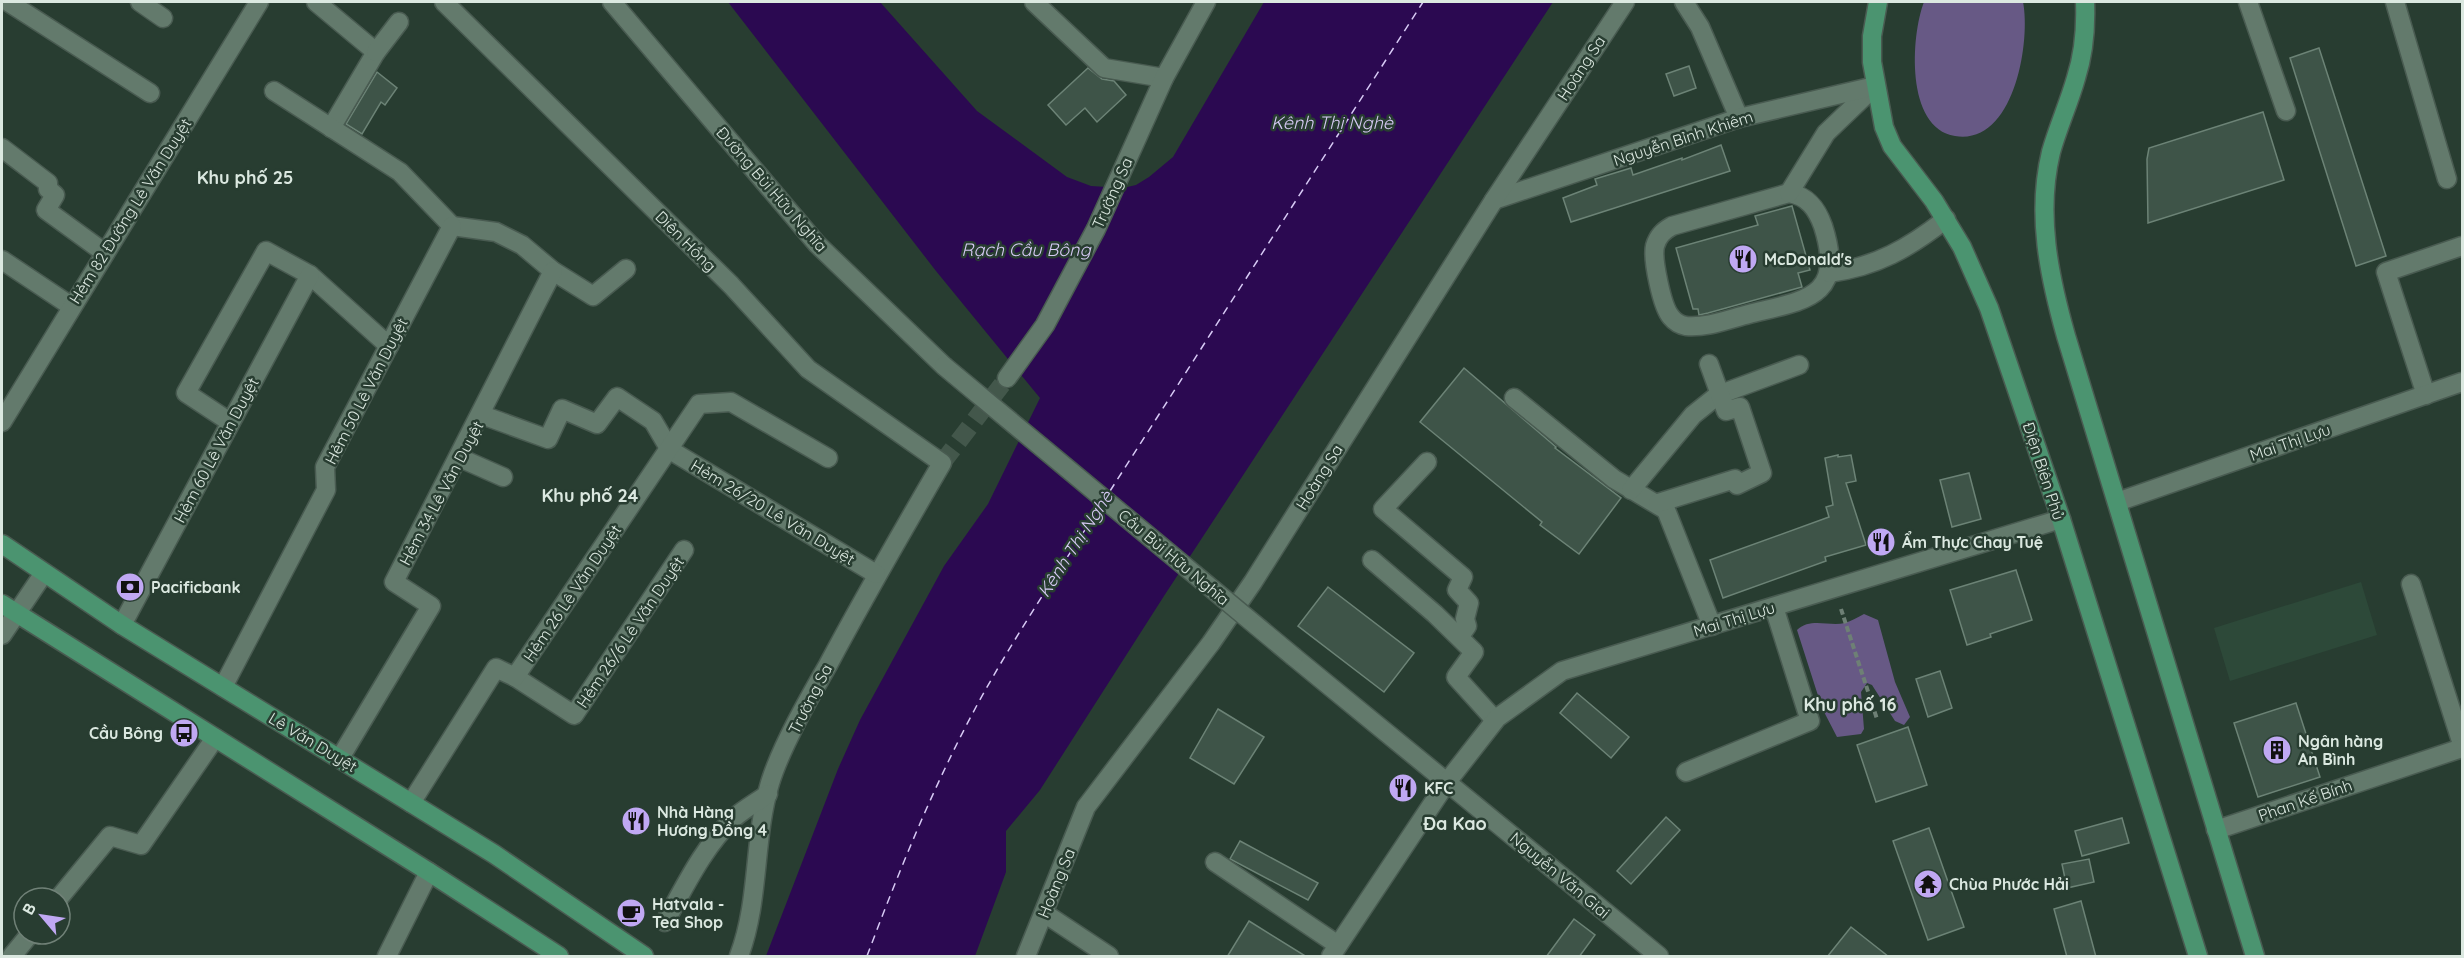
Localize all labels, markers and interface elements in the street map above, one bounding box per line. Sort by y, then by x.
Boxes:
street label: Hoàng Sa [1553,32,1609,104]
street label: Nguyễn Bỉnh Khiêm [1611,106,1755,170]
water label: Kênh Thị Nghè [1271,111,1394,134]
street label: Hẻm 82 Đường Lê Văn Duyệt [65,115,195,307]
street label: Đường Bùi Hữu Nghĩa [712,122,832,256]
street label: Trường Sa [1087,154,1137,232]
district label: Khu phố 25 [197,166,293,189]
street label: Diên Hồng [651,206,721,276]
water label: Rạch Cầu Bông [961,238,1092,261]
restaurant icon: McDonald's [1727,243,1759,275]
place label: McDonald's [1764,249,1852,269]
street label: Hẻm 50 Lê Văn Duyệt [320,314,412,468]
street label: Hẻm 60 Lê Văn Duyệt [169,374,263,526]
street label: Hẻm 34 Lê Văn Duyệt [395,417,487,569]
street label: Ðiện Biên Phủ [2019,419,2069,523]
street label: Mai Thị Lựu [2247,419,2333,465]
street label: Hoàng Sa [1291,441,1347,513]
street label: Hẻm 26/20 Lê Văn Duyệt [687,455,859,569]
district label: Khu phố 24 [542,484,639,507]
water label: Kênh Thị Nghè [1032,486,1118,601]
street label: Cầu Bùi Hữu Nghĩa [1114,505,1234,609]
street label: Hẻm 26 Lê Văn Duyệt [519,521,625,665]
restaurant icon: Ẩm Thực Chay Tuệ [1865,526,1897,558]
place label: Ẩm Thực Chay Tuệ [1902,531,2043,552]
street label: Hẻm 26/6 Lê Văn Duyệt [572,553,688,711]
bank icon: Pacificbank [114,571,146,603]
place label: Pacificbank [151,577,241,597]
street label: Mai Thị Lựu [1691,597,1777,641]
street label: Trường Sa [784,661,836,737]
district label: Khu phố 16 [1803,693,1897,716]
street label: Lê Văn Duyệt [265,708,361,776]
bus stop icon: Cầu Bông [168,717,200,749]
place label: Cầu Bông [89,723,163,743]
place label: Ngân hàng An Bình [2298,731,2383,769]
building icon: Ngân hàng An Bình [2261,734,2293,766]
restaurant icon: KFC [1387,772,1419,804]
street label: Phan Kế Bính [2255,775,2355,825]
place label: KFC [1424,778,1453,798]
place label: Nhà Hàng Hương Đồng 4 [657,802,768,840]
restaurant icon: Nhà Hàng Hương Đồng 4 [620,805,652,837]
district label: Đa Kao [1422,812,1487,835]
street label: Nguyễn Văn Giai [1506,828,1614,922]
street label: Hoàng Sa [1033,845,1079,921]
temple icon: Chùa Phước Hải [1912,868,1944,900]
place label: Chùa Phước Hải [1949,874,2069,894]
north arrow [12,886,72,946]
place label: Hatvala - Tea Shop [652,894,724,932]
cafe icon: Hatvala - Tea Shop [615,897,647,929]
text: B [18,899,40,918]

